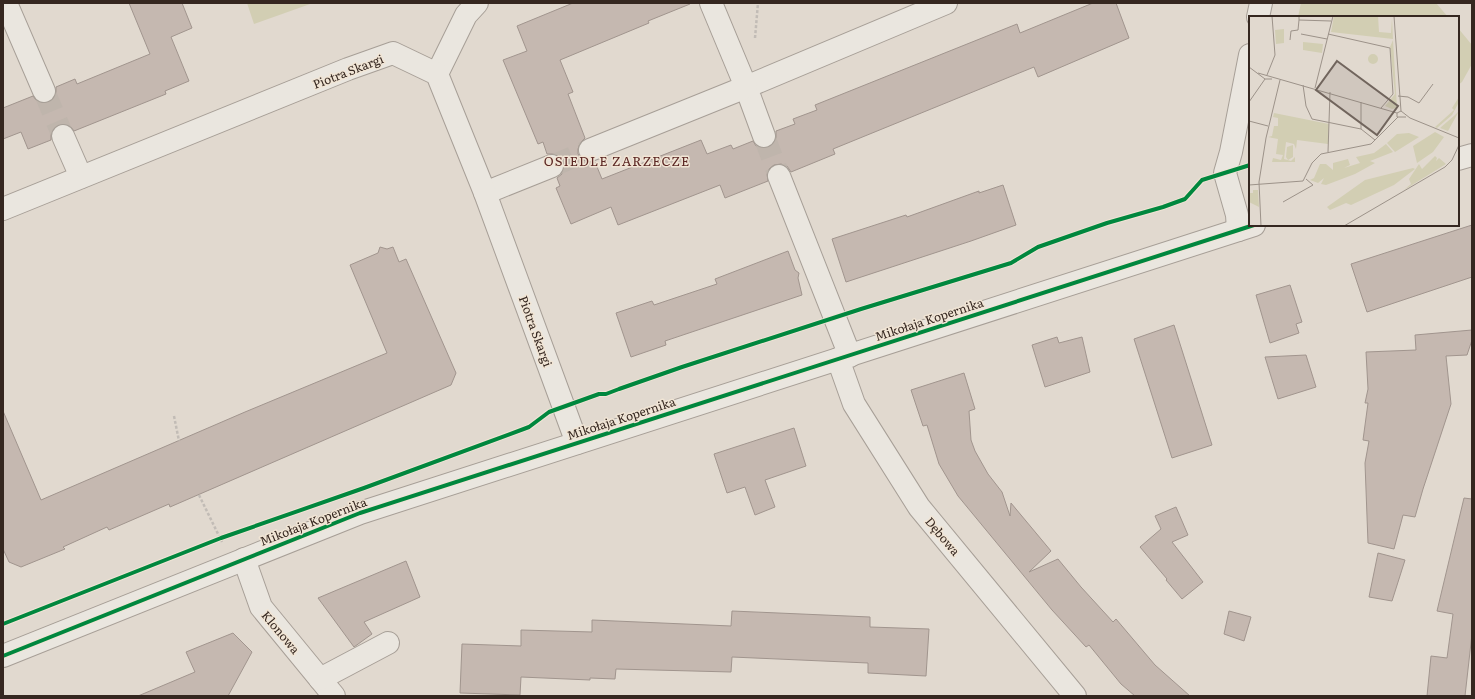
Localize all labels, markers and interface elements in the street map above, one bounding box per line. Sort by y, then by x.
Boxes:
inset map [1249,16,1459,226]
street label: Piotra Skargi [310,49,386,93]
district label: OSIEDLE ZARZECZE [544,151,690,170]
street label: Piotra Skargi [515,293,557,369]
street label: Mikołaja Kopernika [872,293,986,345]
street label: Mikołaja Kopernika [564,392,678,444]
street label: Mikołaja Kopernika [257,492,370,550]
street label: Dębowa [921,513,965,560]
street label: Klonowa [258,607,305,658]

